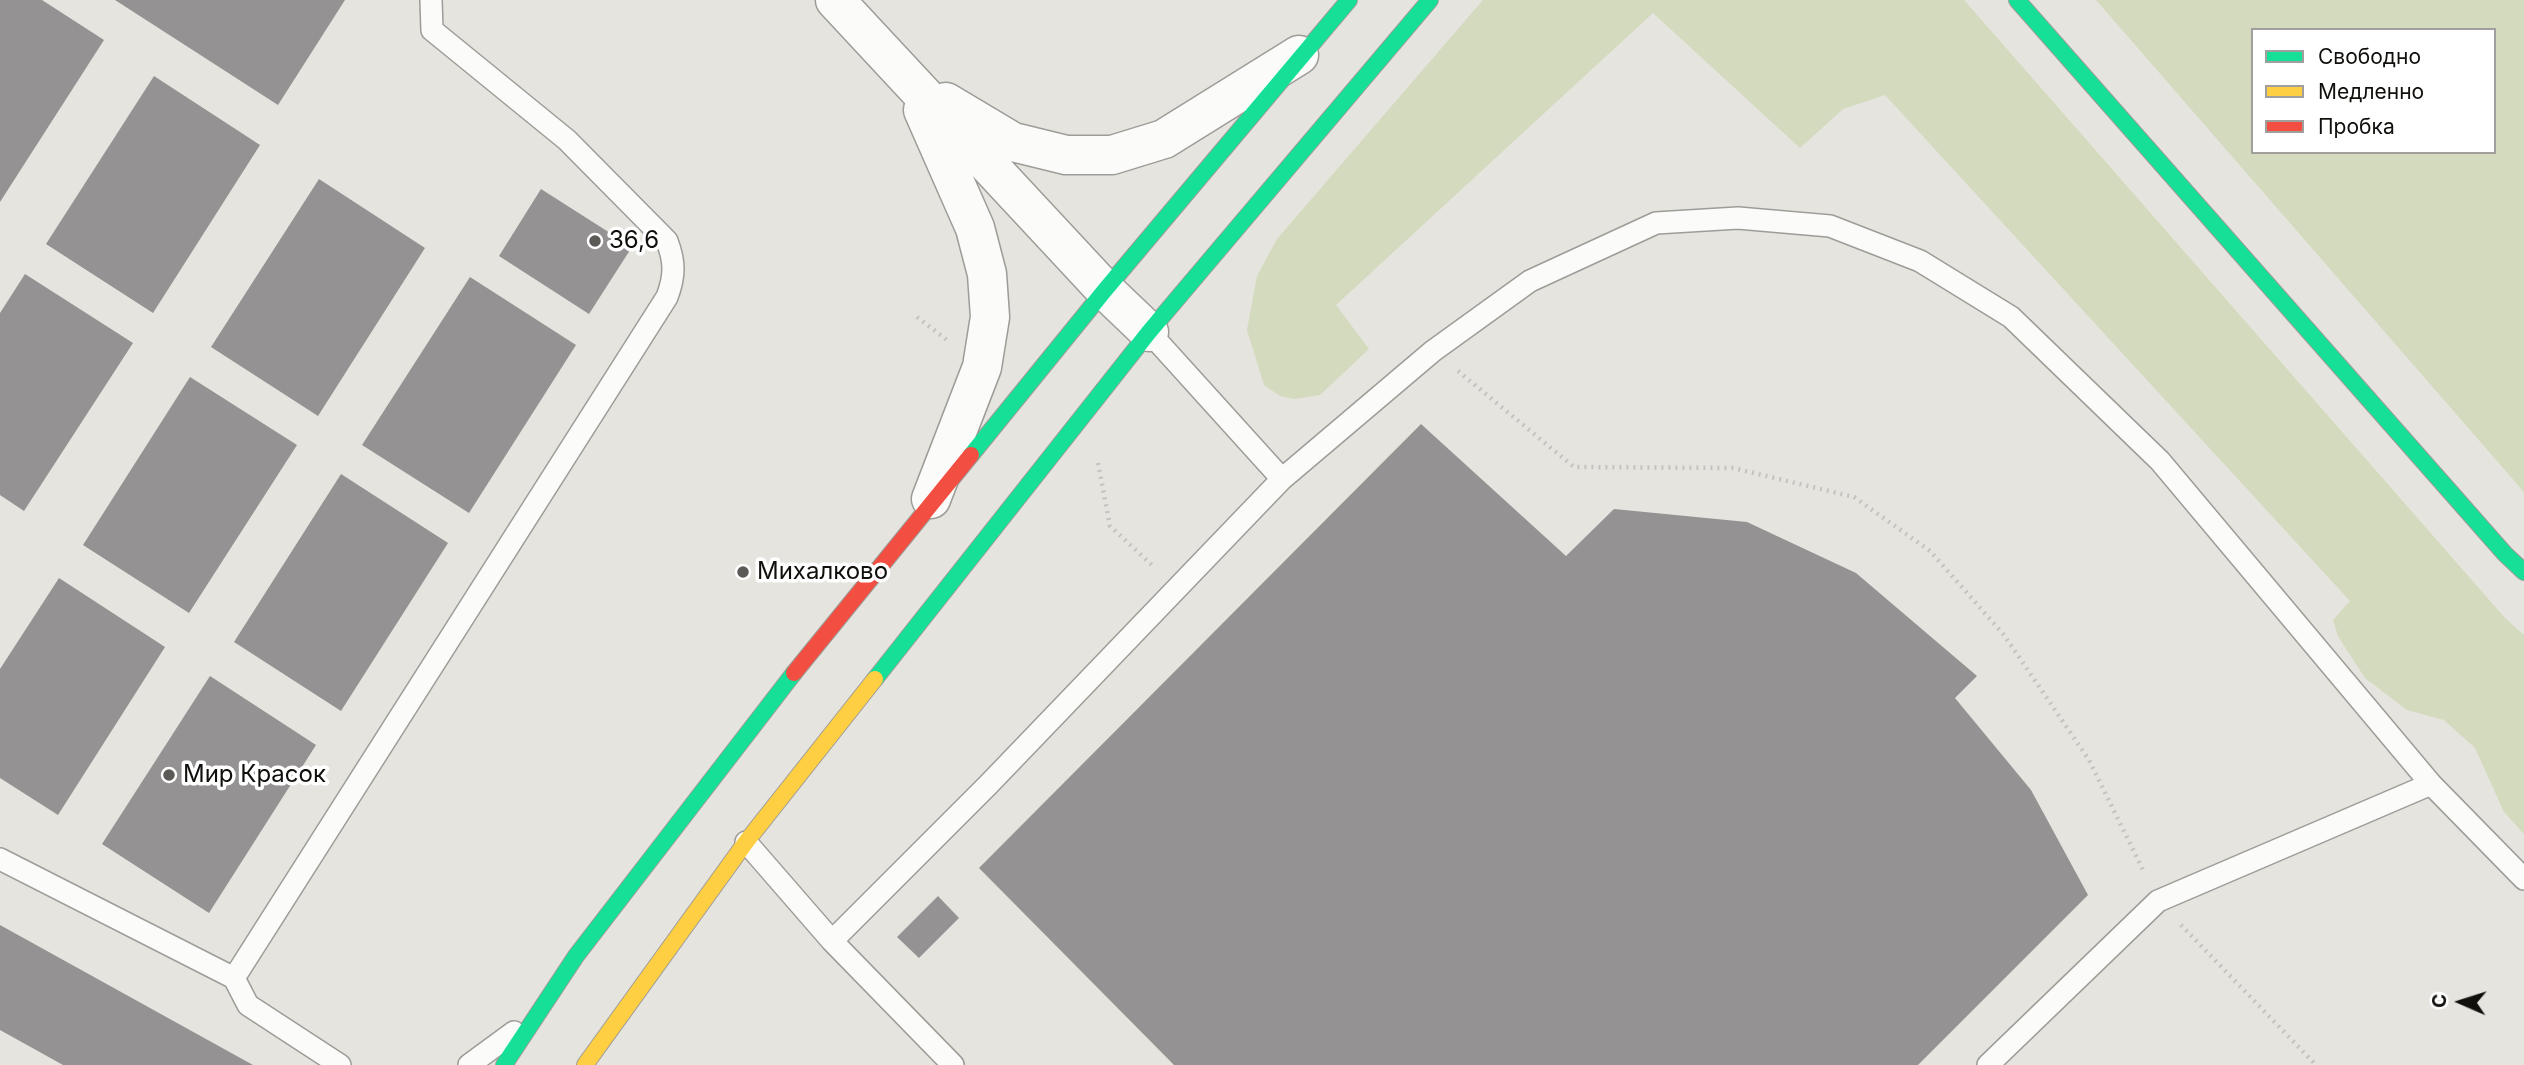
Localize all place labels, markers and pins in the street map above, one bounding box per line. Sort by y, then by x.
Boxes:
place label: 36,6 [609,227,659,255]
marker: 36,6 [587,233,603,249]
place label: Михалково [757,558,888,586]
marker: Михалково [735,564,751,580]
place label: Мир Красок [183,761,326,789]
marker: Мир Красок [161,767,177,783]

